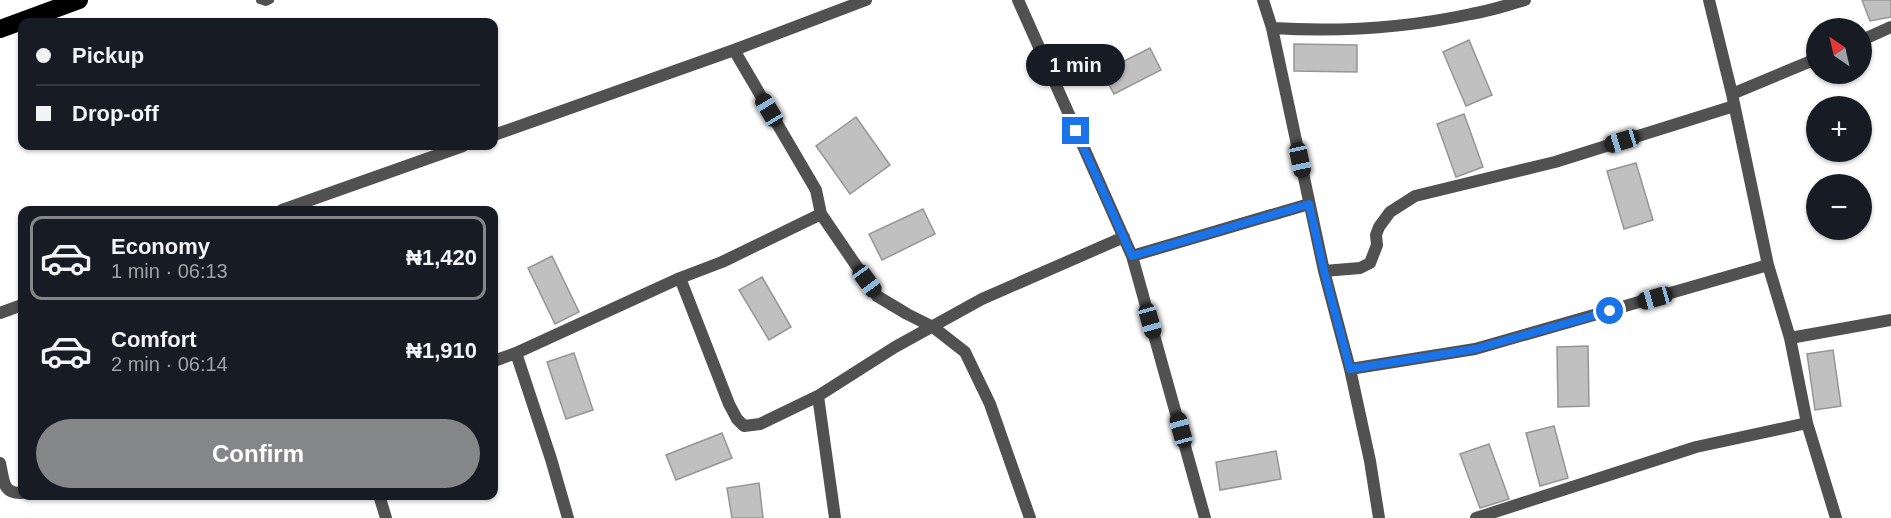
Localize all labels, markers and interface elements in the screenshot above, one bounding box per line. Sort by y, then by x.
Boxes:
north arrow [1806,18,1872,84]
map controls [1806,18,1872,240]
text: Pickup [72,43,144,68]
callout: 1 min [1026,44,1126,86]
text: 1 min [1049,54,1102,76]
car [752,90,786,130]
button: + [1806,96,1872,162]
text: Drop-off [72,101,159,126]
route end [1062,117,1089,144]
car [1602,127,1642,155]
car [1287,141,1313,179]
button: − [1806,174,1872,240]
icon: car [39,231,93,285]
text: Economy [111,234,210,259]
text: ₦1,420 [406,245,477,270]
text: 1 min · 06:13 [111,260,228,282]
car [849,261,885,301]
car [1635,284,1675,312]
route start [1596,297,1623,324]
car [1136,301,1164,341]
icon: car [39,324,93,378]
text: Comfort [111,327,197,352]
text: ₦1,910 [406,338,477,363]
text: 2 min · 06:14 [111,353,228,375]
car [1168,410,1194,450]
button: Confirm [36,419,480,488]

